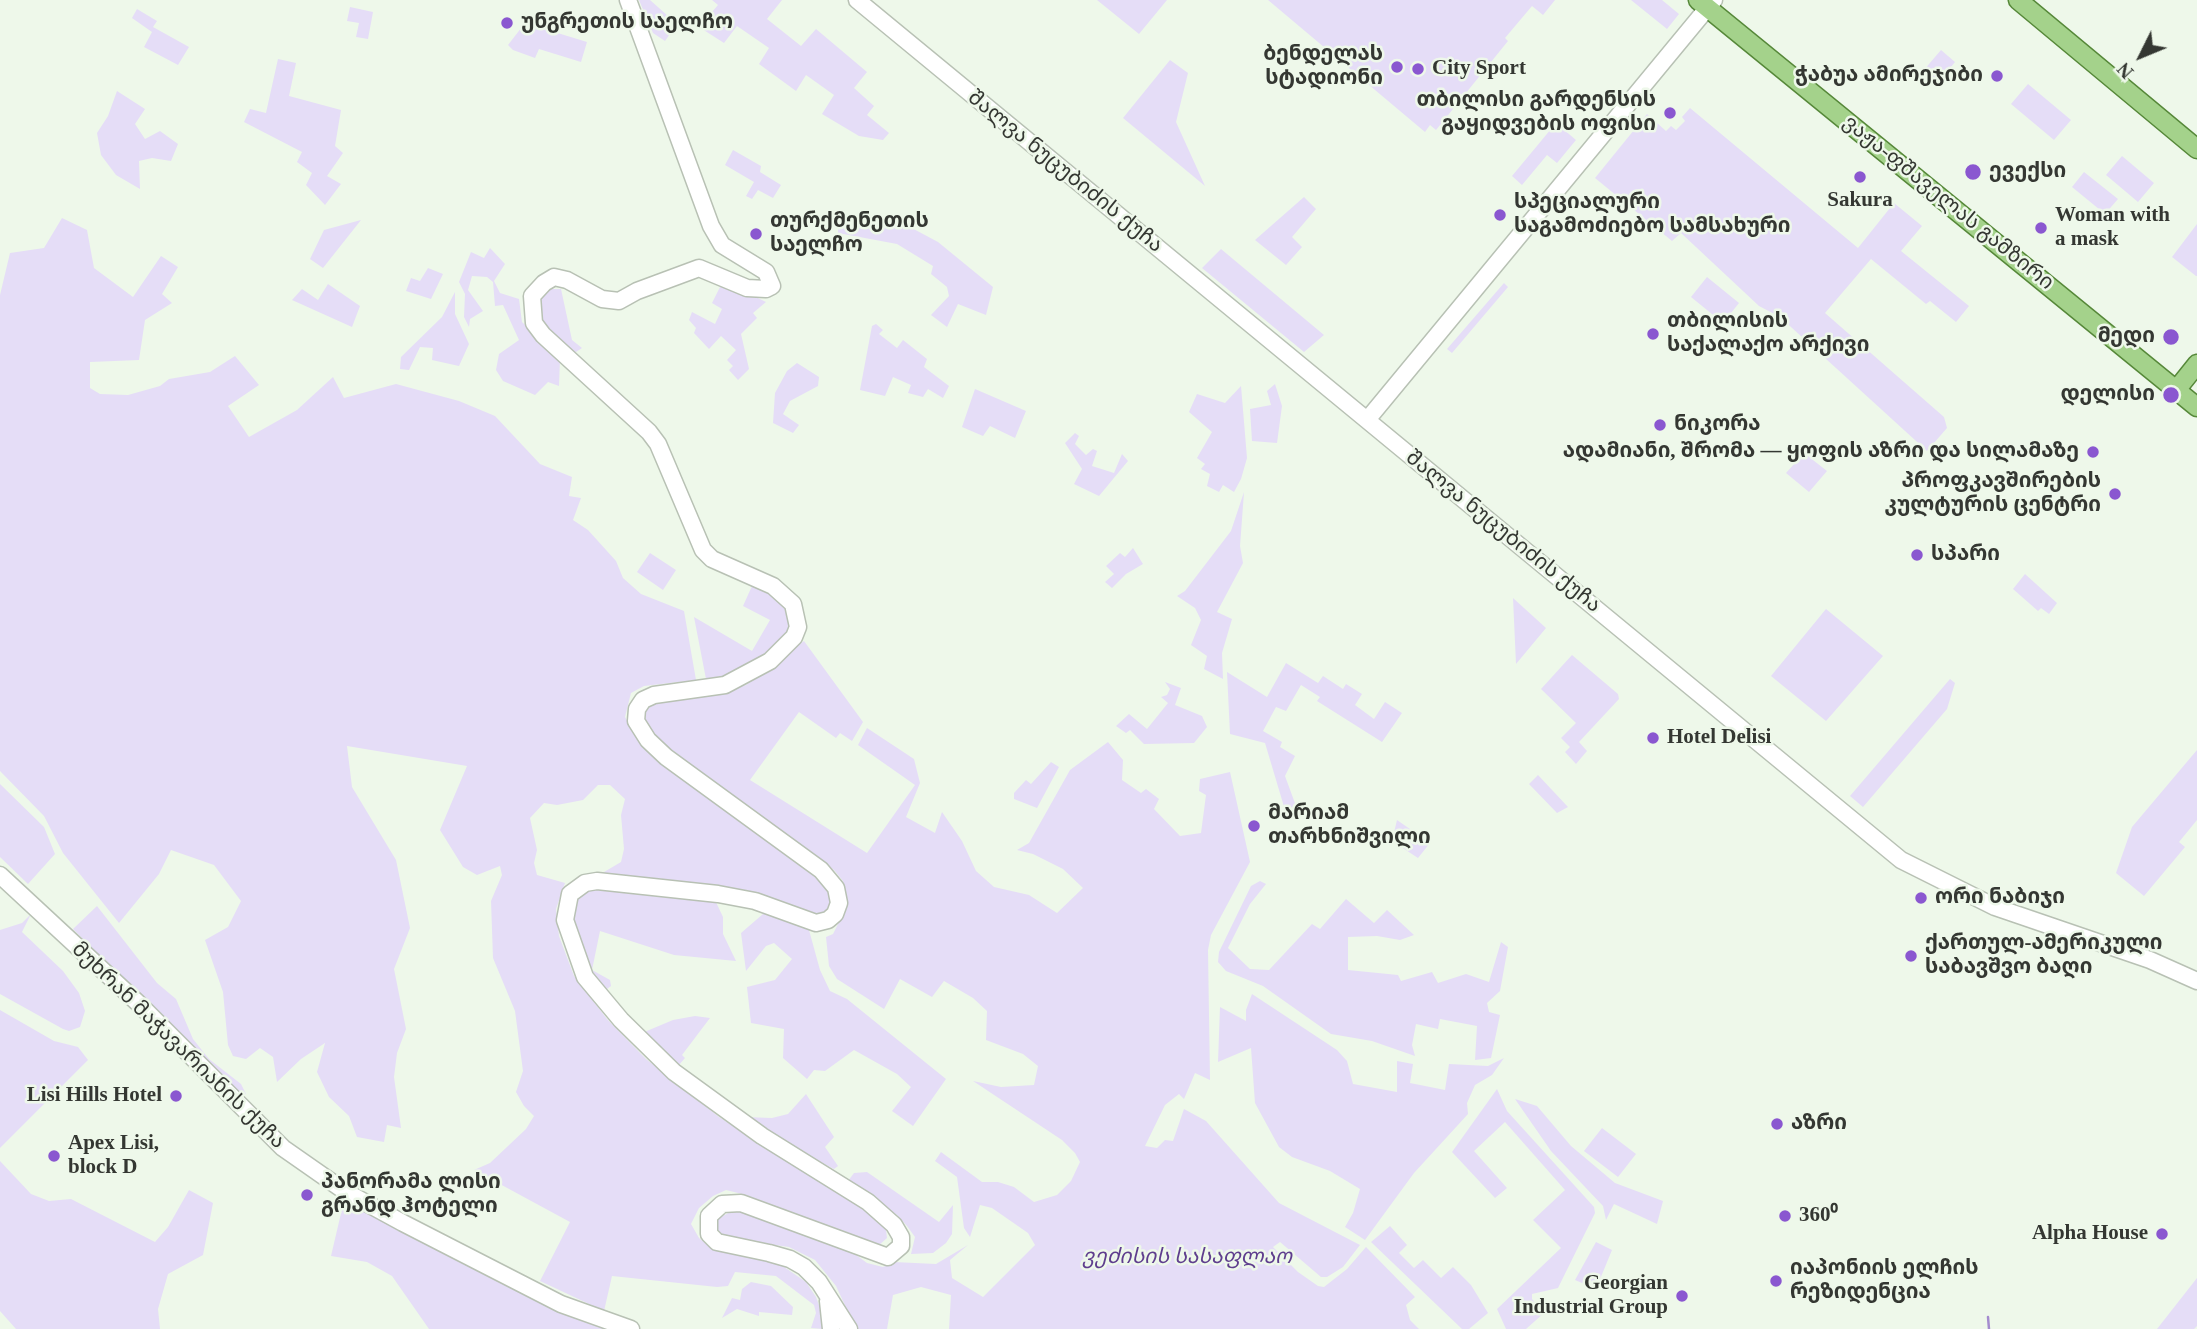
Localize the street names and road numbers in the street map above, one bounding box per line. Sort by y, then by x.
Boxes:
street label: შალვა ნუცუბიძის ქუჩა [962,86,1168,258]
street label: ვაჟა-ფშაველას გამზირი [1838,110,2058,296]
street label: შალვა ნუცუბიძის ქუჩა [1400,446,1606,618]
street label: მუხრან მაჭავარიანის ქუჩა [66,937,290,1155]

